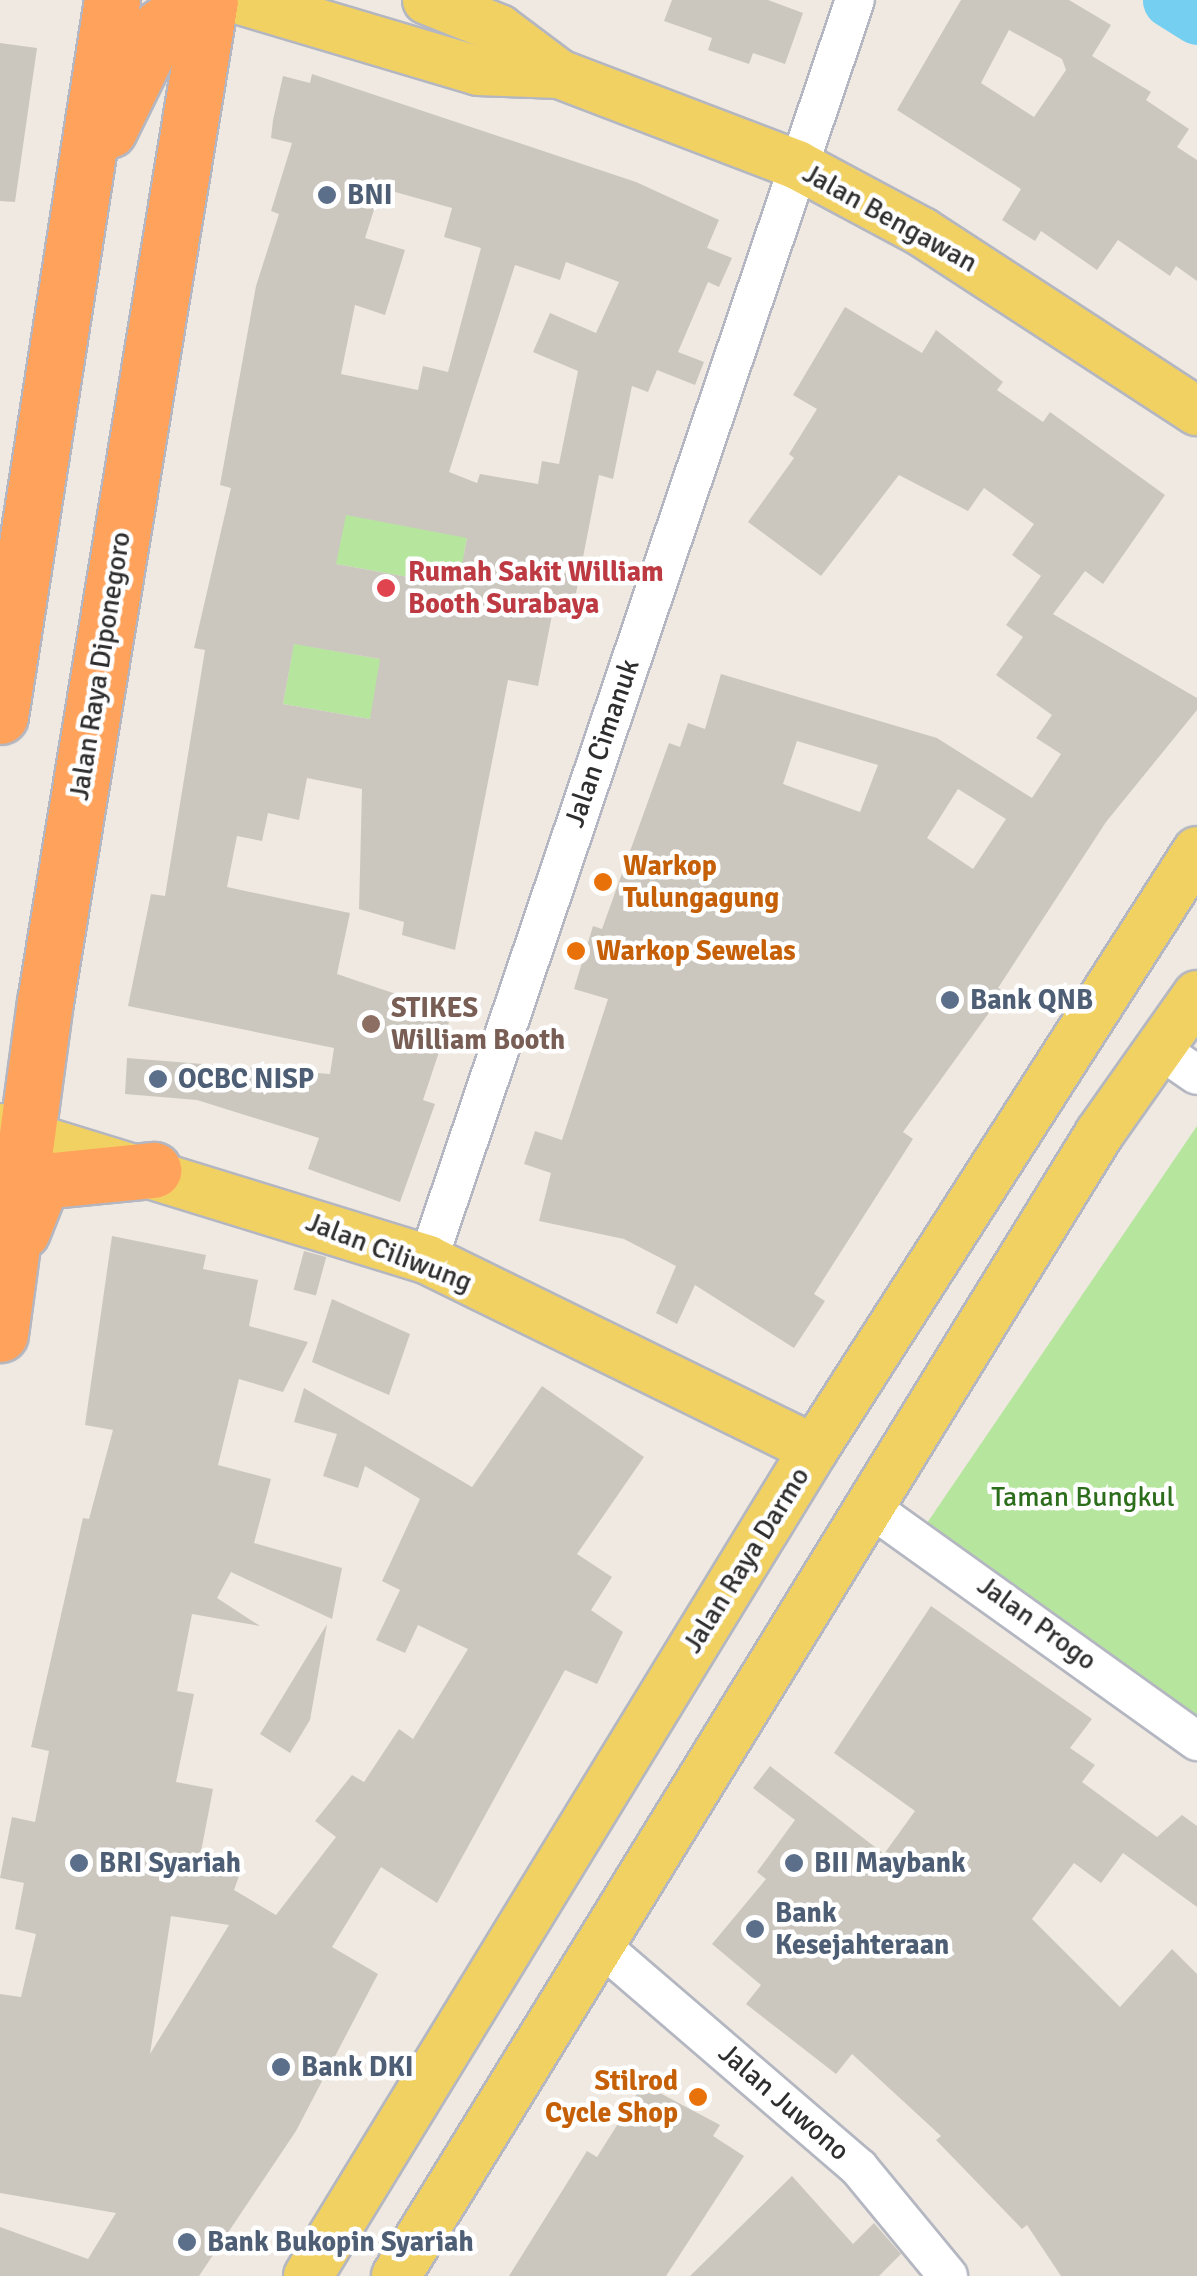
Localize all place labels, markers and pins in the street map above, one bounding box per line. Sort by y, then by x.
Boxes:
place label: BNI [347,178,392,212]
marker: BNI [316,184,338,206]
place label: Rumah Sakit William Booth Surabaya [408,555,664,621]
marker: Rumah Sakit William Booth Surabaya [373,575,399,601]
place label: Warkop Tulungagung [623,849,779,915]
marker: Warkop Tulungagung [592,871,614,893]
place label: Warkop Sewelas [596,934,796,968]
marker: Warkop Sewelas [565,940,587,962]
place label: Bank QNB [970,983,1093,1017]
marker: Bank QNB [939,989,961,1011]
place label: STIKES William Booth [391,991,565,1057]
marker: STIKES William Booth [360,1013,382,1035]
place label: OCBC NISP [178,1062,314,1096]
marker: OCBC NISP [147,1068,169,1090]
place label: BRI Syariah [99,1846,241,1880]
place label: BII Maybank [814,1846,966,1880]
marker: BRI Syariah [68,1852,90,1874]
marker: BII Maybank [783,1852,805,1874]
place label: Bank Kesejahteraan [775,1896,949,1962]
marker: Bank Kesejahteraan [744,1918,766,1940]
place label: Bank DKI [301,2050,414,2084]
marker: Bank DKI [270,2056,292,2078]
place label: Stilrod Cycle Shop [545,2064,678,2130]
marker: Stilrod Cycle Shop [687,2086,709,2108]
place label: Bank Bukopin Syariah [207,2225,474,2259]
marker: Bank Bukopin Syariah [176,2231,198,2253]

